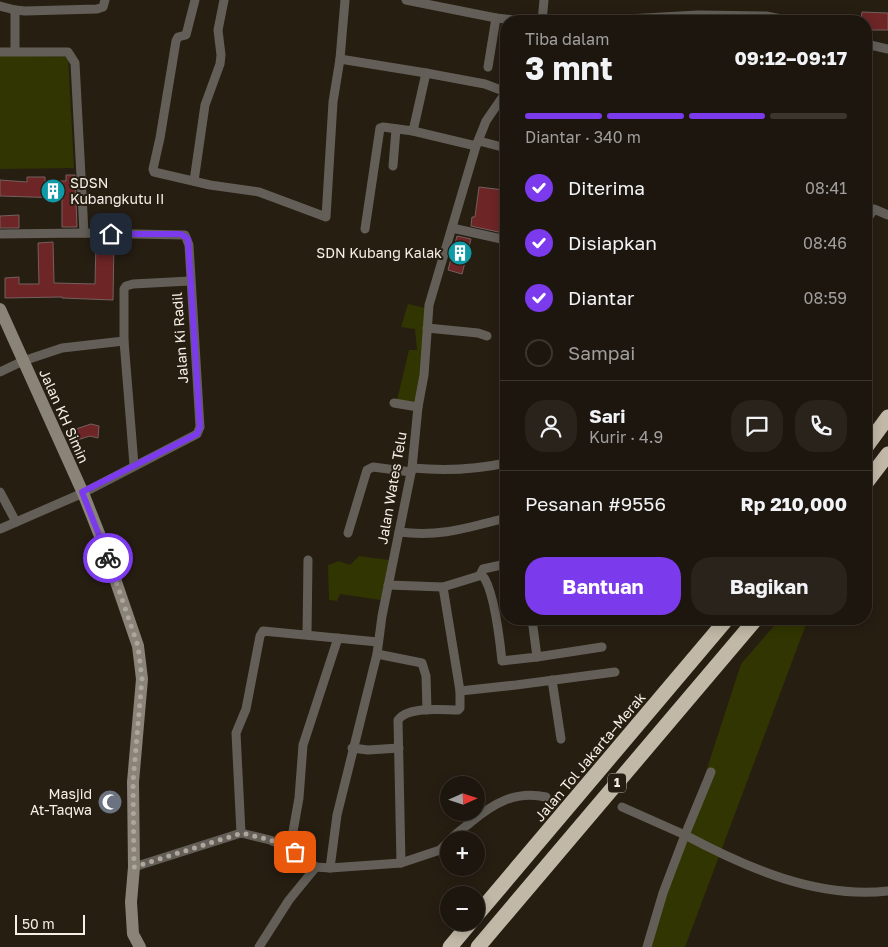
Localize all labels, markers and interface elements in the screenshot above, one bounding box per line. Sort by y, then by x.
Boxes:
text: Tiba dalam [525,29,609,49]
text: 09:12–09:17 [734,46,847,69]
text: 3 mnt [525,49,613,87]
text: Diantar · 340 m [525,127,641,147]
place label: SDSN Kubangkutu II [70,174,164,207]
icon: check [525,174,553,202]
text: Diterima [568,176,645,199]
building icon: SDSN Kubangkutu II [40,178,66,204]
text: 08:41 [805,178,847,198]
pin [90,213,132,255]
icon: home [97,220,125,248]
icon: check [525,229,553,257]
text: Disiapkan [568,231,657,254]
text: 08:46 [803,233,847,253]
building icon: SDN Kubang Kalak [447,240,473,266]
place label: SDN Kubang Kalak [316,244,442,261]
icon: check [525,284,553,312]
text: Diantar [568,286,634,309]
text: 08:59 [804,288,847,308]
street label: Jalan Ki Radil [168,292,191,384]
text: Sampai [568,341,635,364]
street label: Jalan KH Simin [36,366,93,466]
button: person [525,400,577,452]
button: chat [731,400,783,452]
button: phone [795,400,847,452]
text: Sari [589,404,625,427]
text: Kurir · 4.9 [589,427,663,447]
street label: Jalan Wates Telu [373,430,410,546]
text: Pesanan #9556 [525,492,666,515]
text: Rp 210,000 [741,492,847,515]
courier [83,533,133,583]
icon: bike [94,544,122,572]
button: Bantuan [525,557,681,615]
button: Bagikan [691,557,847,615]
street label: Jalan Tol Jakarta–Merak [531,689,649,825]
road number: 1 [608,774,626,792]
north arrow [440,776,485,821]
map controls [440,776,485,931]
place label: Masjid At-Taqwa [30,785,92,818]
mosque icon: Masjid At-Taqwa [97,789,123,815]
pin [274,831,316,873]
button: + [440,831,485,876]
icon: bag [281,838,309,866]
button: − [440,886,485,931]
scale bar [15,912,85,935]
text: 50 m [22,915,55,932]

